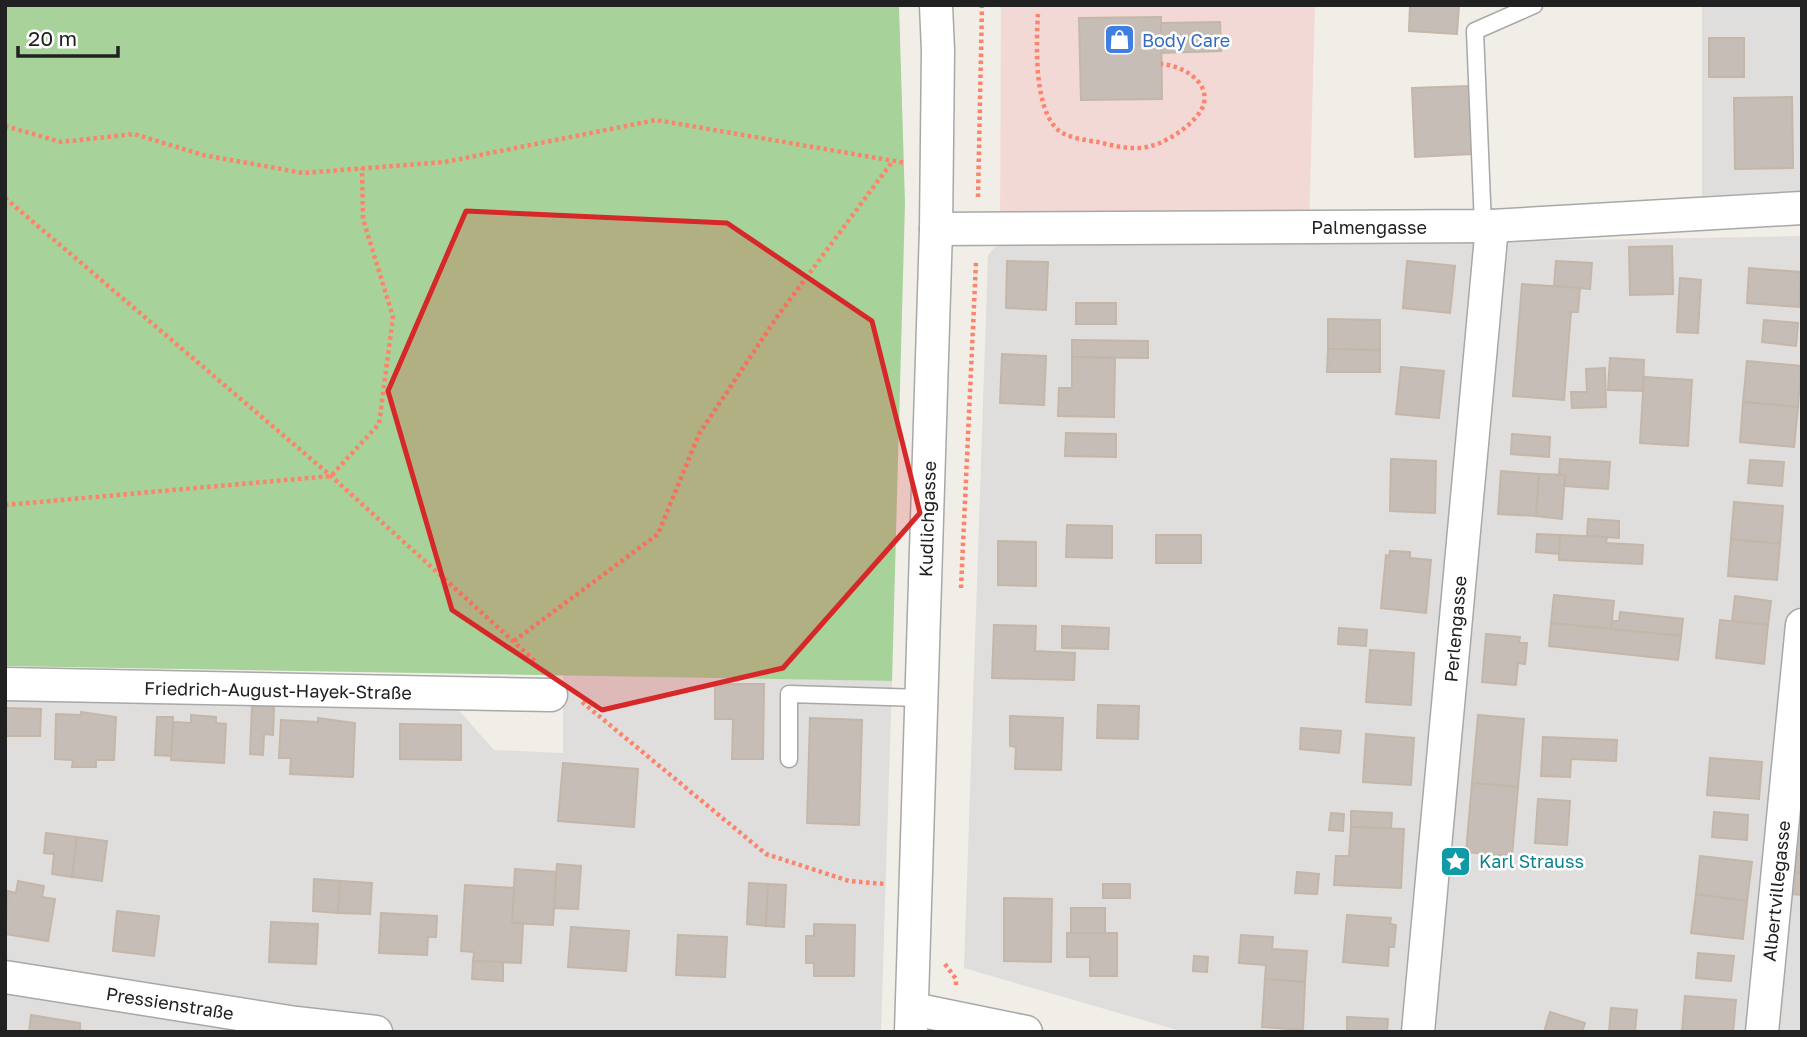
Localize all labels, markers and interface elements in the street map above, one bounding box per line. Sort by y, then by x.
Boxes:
scale bar [18,14,117,58]
shop icon: Body Care [1102,23,1136,57]
text: 20 m [28,25,77,51]
place label: Body Care [1142,29,1230,51]
street label: Palmengasse [1311,216,1427,238]
street label: Kudlichgasse [914,461,940,577]
street label: Perlengasse [1439,575,1471,683]
street label: Friedrich-August-Hayek-Straße [144,677,412,703]
street label: Albertvillegasse [1758,820,1794,962]
place icon: Karl Strauss [1439,844,1473,878]
place label: Karl Strauss [1479,850,1584,872]
street label: Pressienstraße [105,982,235,1024]

